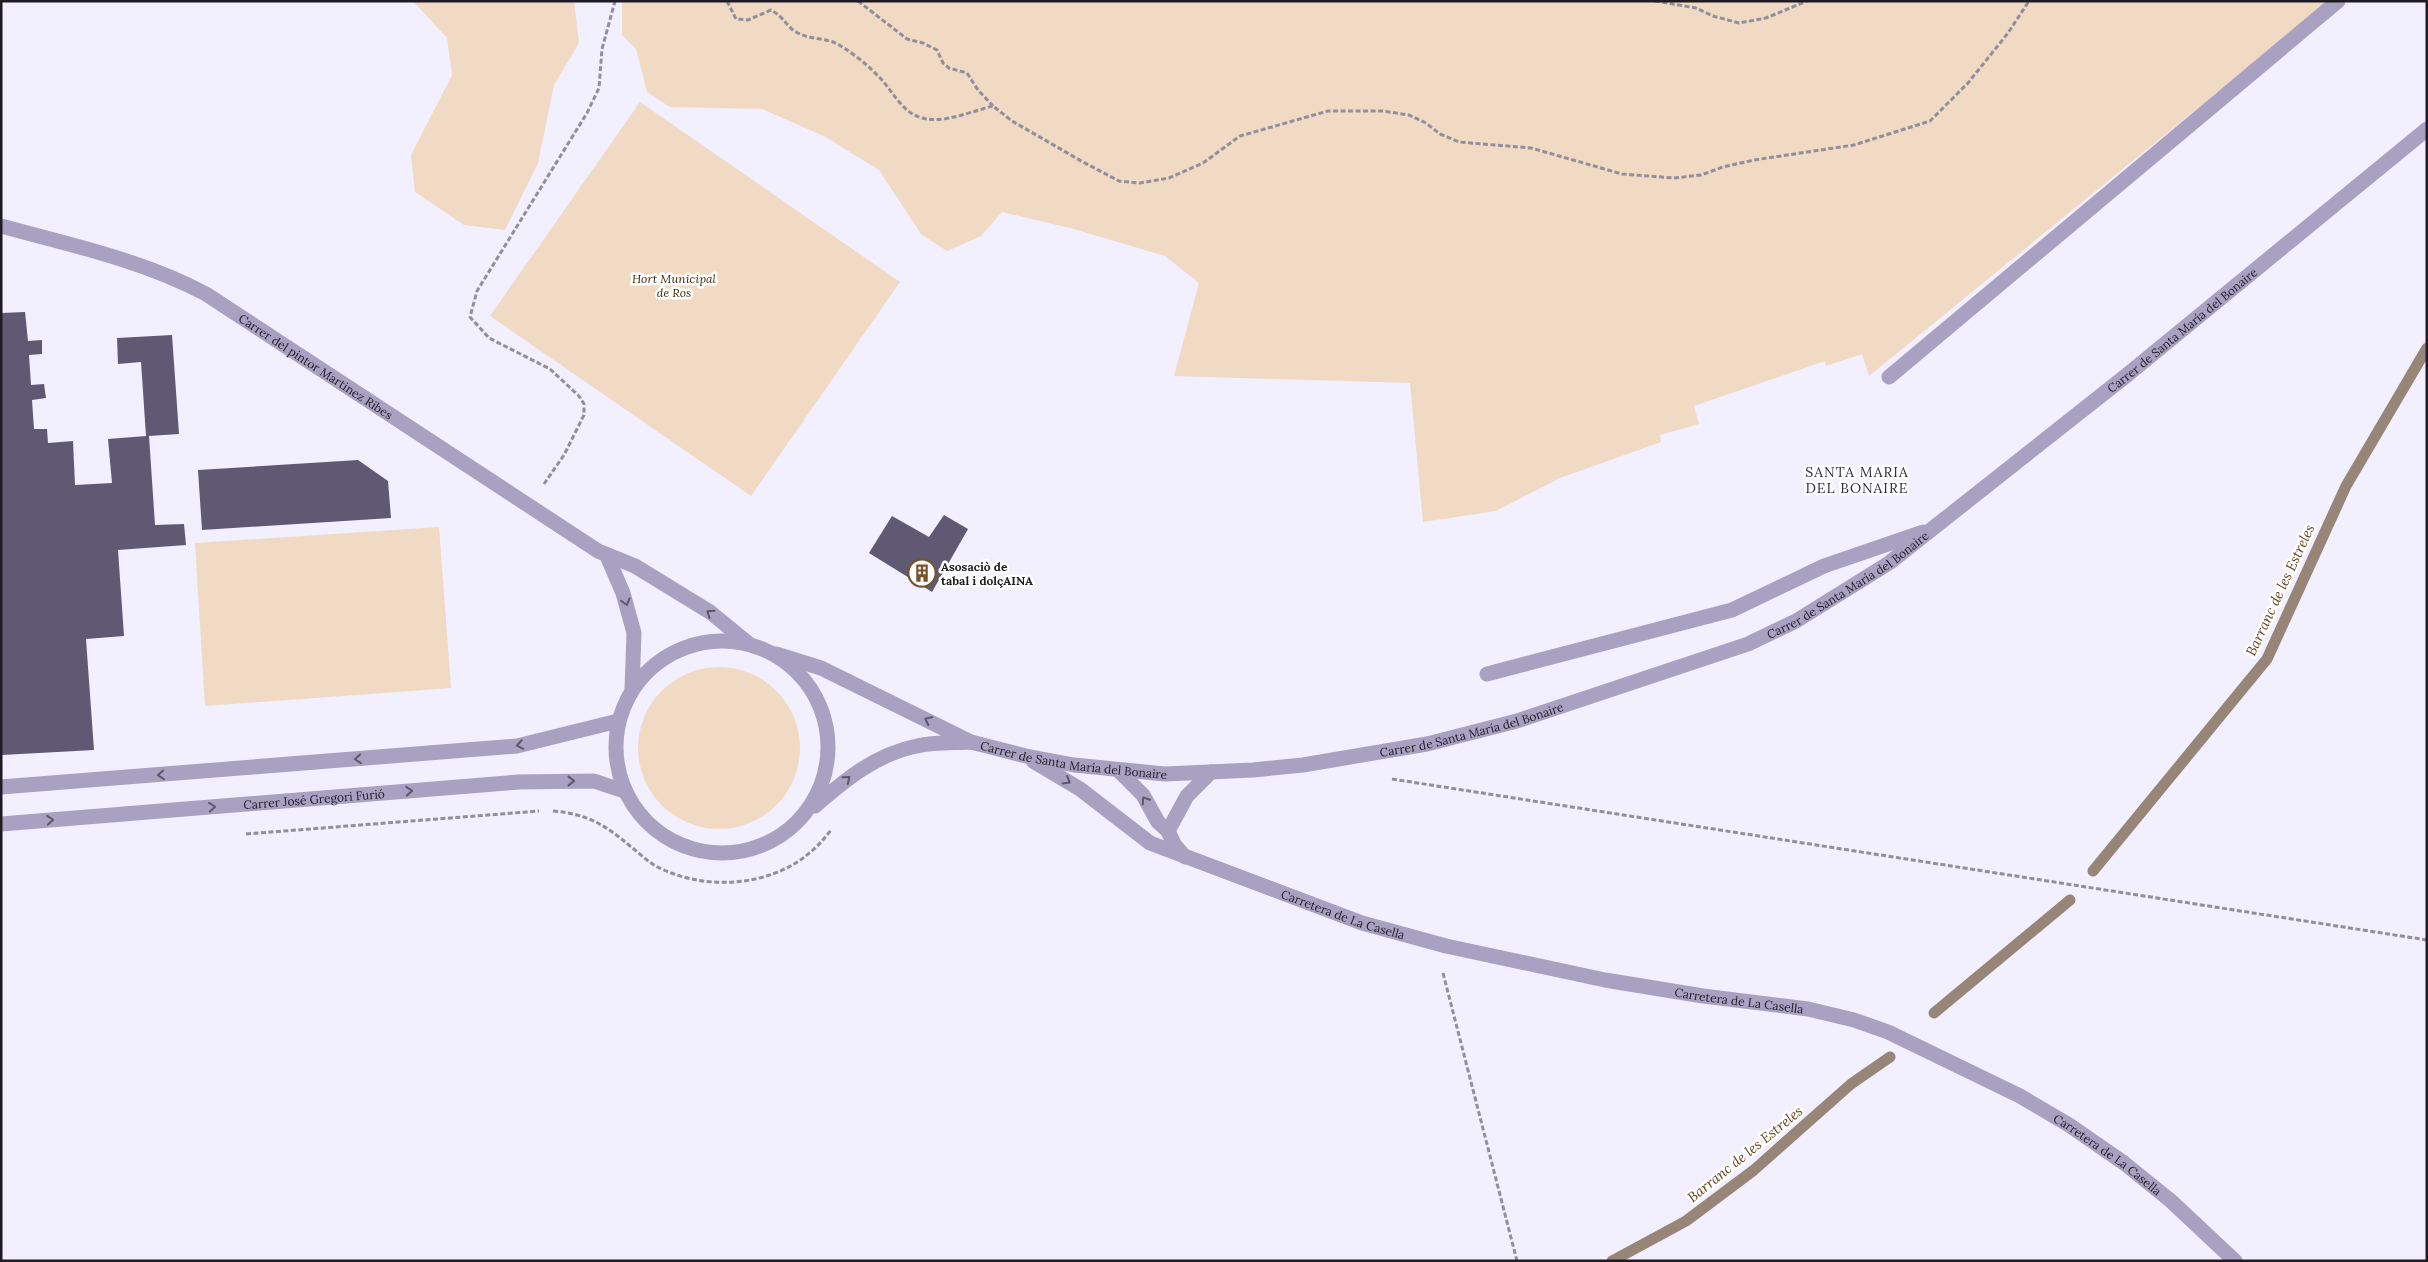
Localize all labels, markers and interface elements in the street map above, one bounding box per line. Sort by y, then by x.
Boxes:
street label: Carrer de Santa María del Bonaire [2104,264,2260,396]
park label: Hort Municipal de Ros [632,271,717,300]
street label: Carrer del pintor Martinez Ribes [236,310,396,422]
district label: SANTA MARIA DEL BONAIRE [1805,463,1909,497]
water label: Barranc de les Estreles [2242,521,2318,659]
street label: Carrer de Santa María del Bonaire [1764,527,1932,641]
building icon: Asosaciò de tabal i dolçAINA [907,558,937,588]
place label: Asosaciò de tabal i dolçAINA [941,559,1033,588]
one-way arrow [620,597,630,605]
one-way arrow [706,610,716,619]
street label: Carrer de Santa María del Bonaire [1378,698,1566,759]
one-way arrow [924,717,933,727]
street label: Carrer de Santa María del Bonaire [979,737,1168,782]
one-way arrow [515,739,524,750]
one-way arrow [354,753,362,764]
one-way arrow [157,769,165,780]
one-way arrow [1062,775,1071,785]
one-way arrow [568,776,575,786]
one-way arrow [841,776,850,784]
street label: Carrer José Gregori Furió [243,785,385,812]
one-way arrow [405,785,413,796]
one-way arrow [1141,796,1151,805]
one-way arrow [208,801,216,812]
one-way arrow [46,815,54,826]
street label: Carretera de La Casella [1279,886,1407,942]
street label: Carretera de La Casella [1674,984,1804,1016]
water label: Barranc de les Estreles [1684,1102,1806,1206]
street label: Carretera de La Casella [2051,1110,2165,1198]

